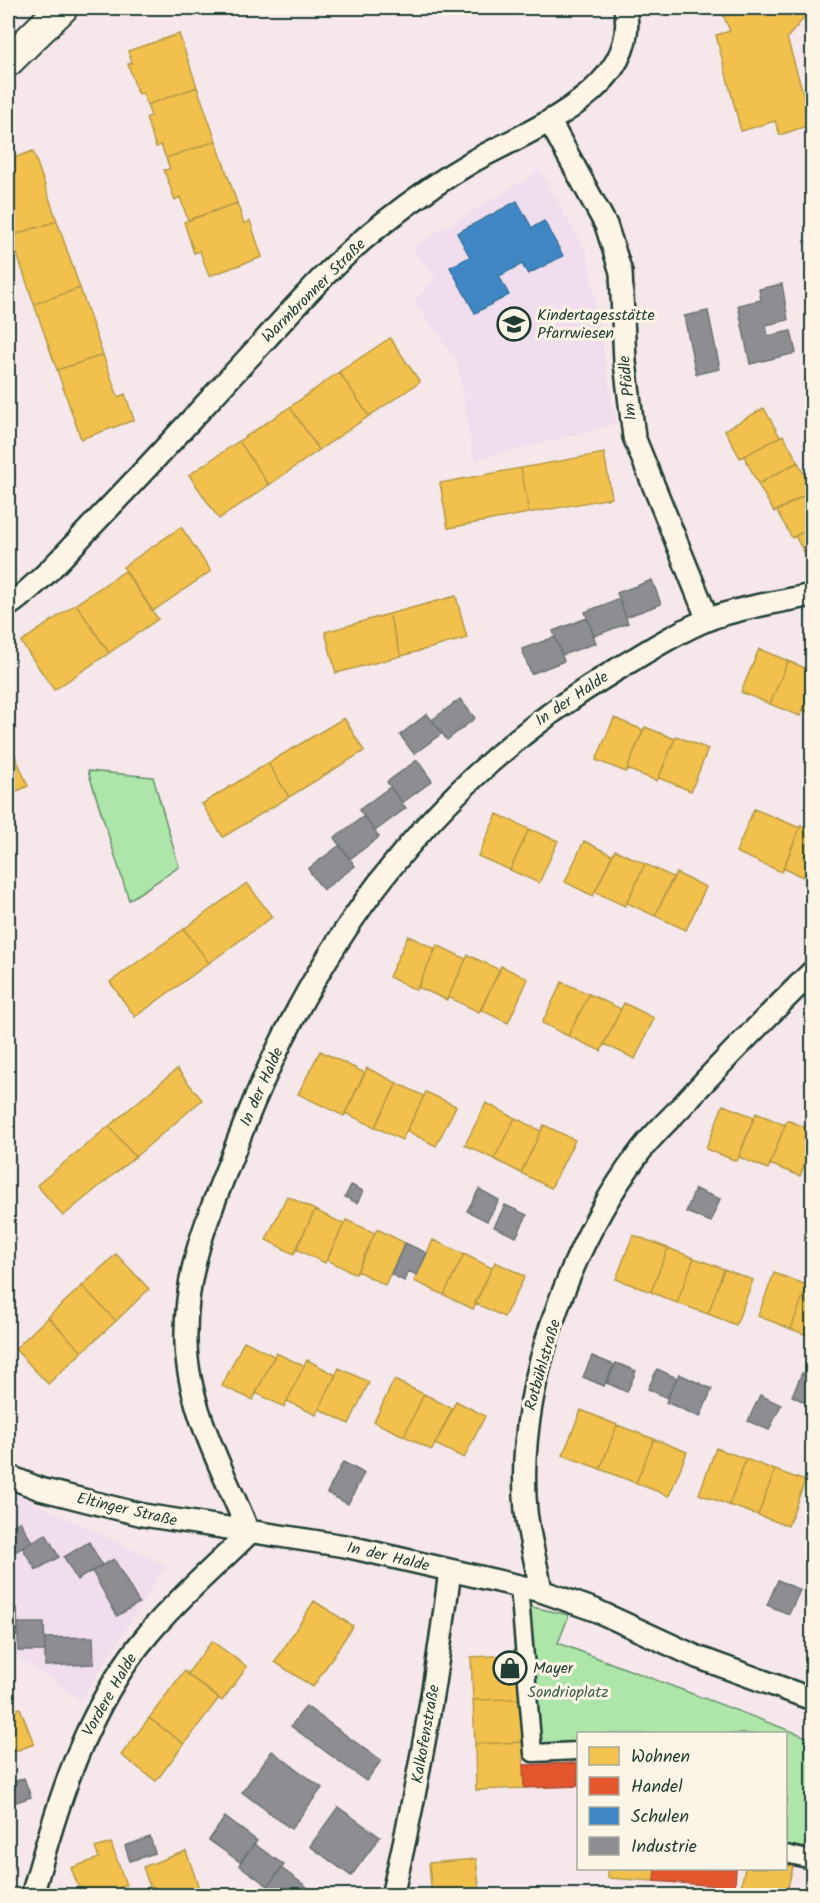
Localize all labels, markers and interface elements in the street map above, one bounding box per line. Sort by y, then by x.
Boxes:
street label: Warmbronner Straße [256,233,372,349]
place label: Kindertagesstätte Pfarrwiesen [537,303,655,346]
school or university icon: Kindertagesstätte Pfarrwiesen [496,306,532,342]
street label: Im Pfädle [612,354,644,422]
street label: In der Halde [530,665,614,733]
street label: In der Halde [233,1043,291,1131]
street label: Rotbühlstraße [518,1317,568,1413]
street label: Eltinger Straße [74,1486,180,1534]
street label: In der Halde [344,1535,432,1579]
street label: Vordere Halde [76,1649,144,1741]
shop icon: Mayer [492,1650,528,1686]
place label: Mayer [533,1656,575,1681]
park label: Sondrioplatz [528,1680,608,1705]
street label: Kalkofenstraße [405,1683,447,1785]
legend [577,1732,787,1870]
text: Wohnen [631,1743,690,1772]
text: Handel [631,1773,683,1802]
text: Schulen [631,1803,689,1832]
text: Industrie [631,1833,697,1862]

